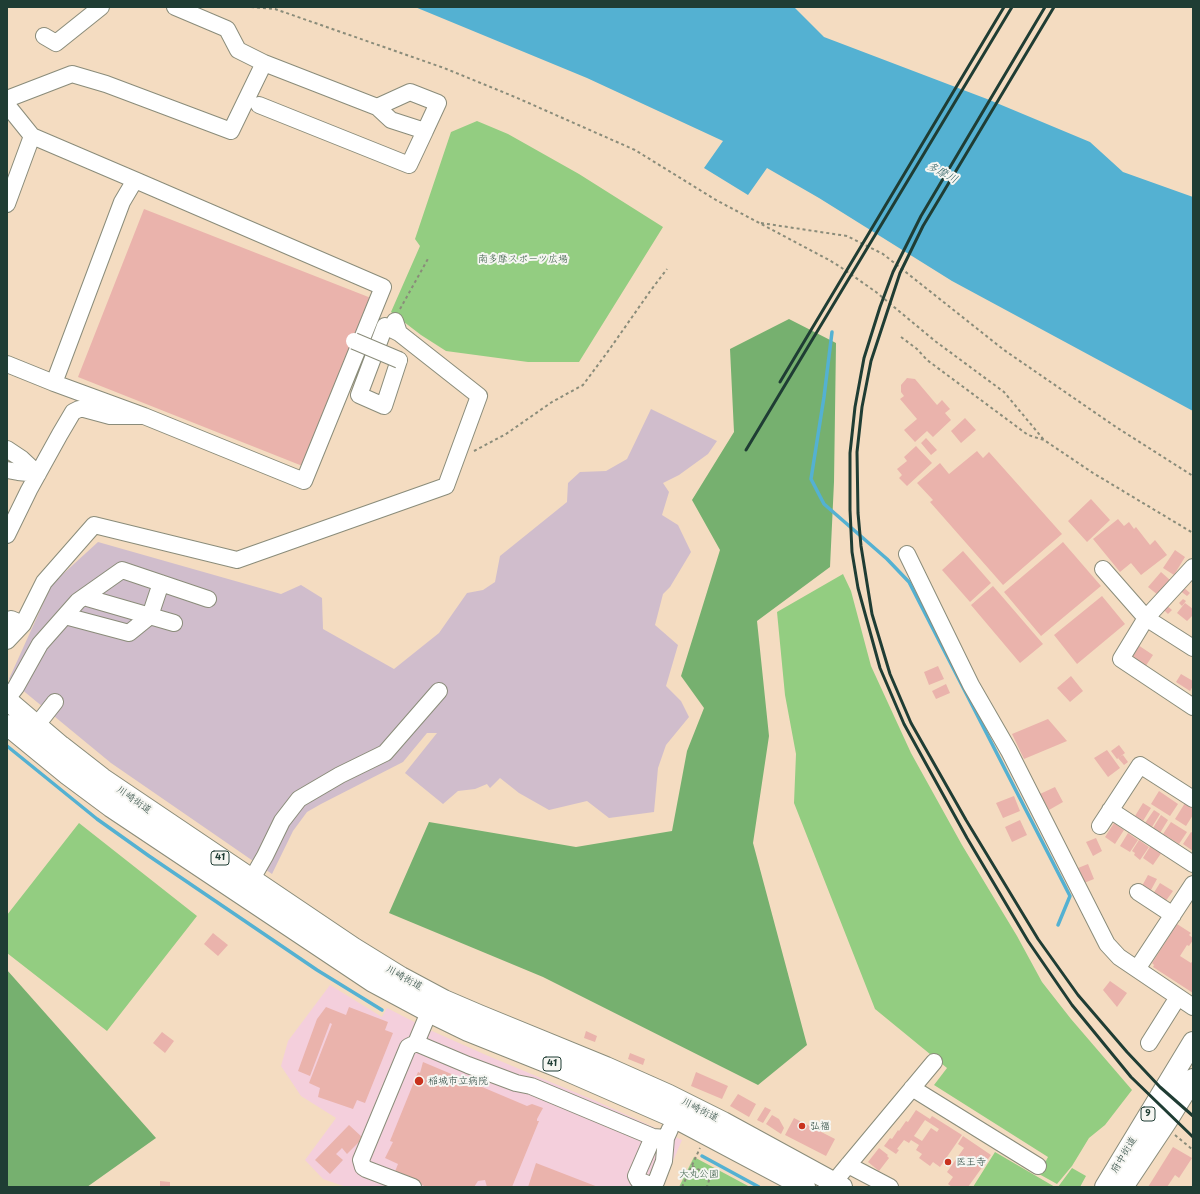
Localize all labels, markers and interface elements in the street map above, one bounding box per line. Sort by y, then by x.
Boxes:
water label: 多摩川 [924,159,960,187]
park label: 南多摩スポーツ広場 [478,253,568,265]
street label: 川崎街道 [114,784,154,816]
road number: 41 [211,851,229,865]
street label: 川崎街道 [384,963,424,993]
road number: 41 [543,1057,561,1071]
marker: 稲城市立病院 [413,1075,425,1087]
place label: 稲城市立病院 [428,1075,488,1087]
street label: 川崎街道 [679,1096,721,1124]
road number: 9 [1141,1107,1155,1121]
place label: 弘福 [810,1120,830,1132]
marker: 弘福 [797,1121,807,1131]
street label: 府中街道 [1109,1135,1139,1175]
place label: 医王寺 [956,1156,986,1168]
marker: 医王寺 [943,1157,953,1167]
park label: 大丸公園 [679,1168,719,1180]

